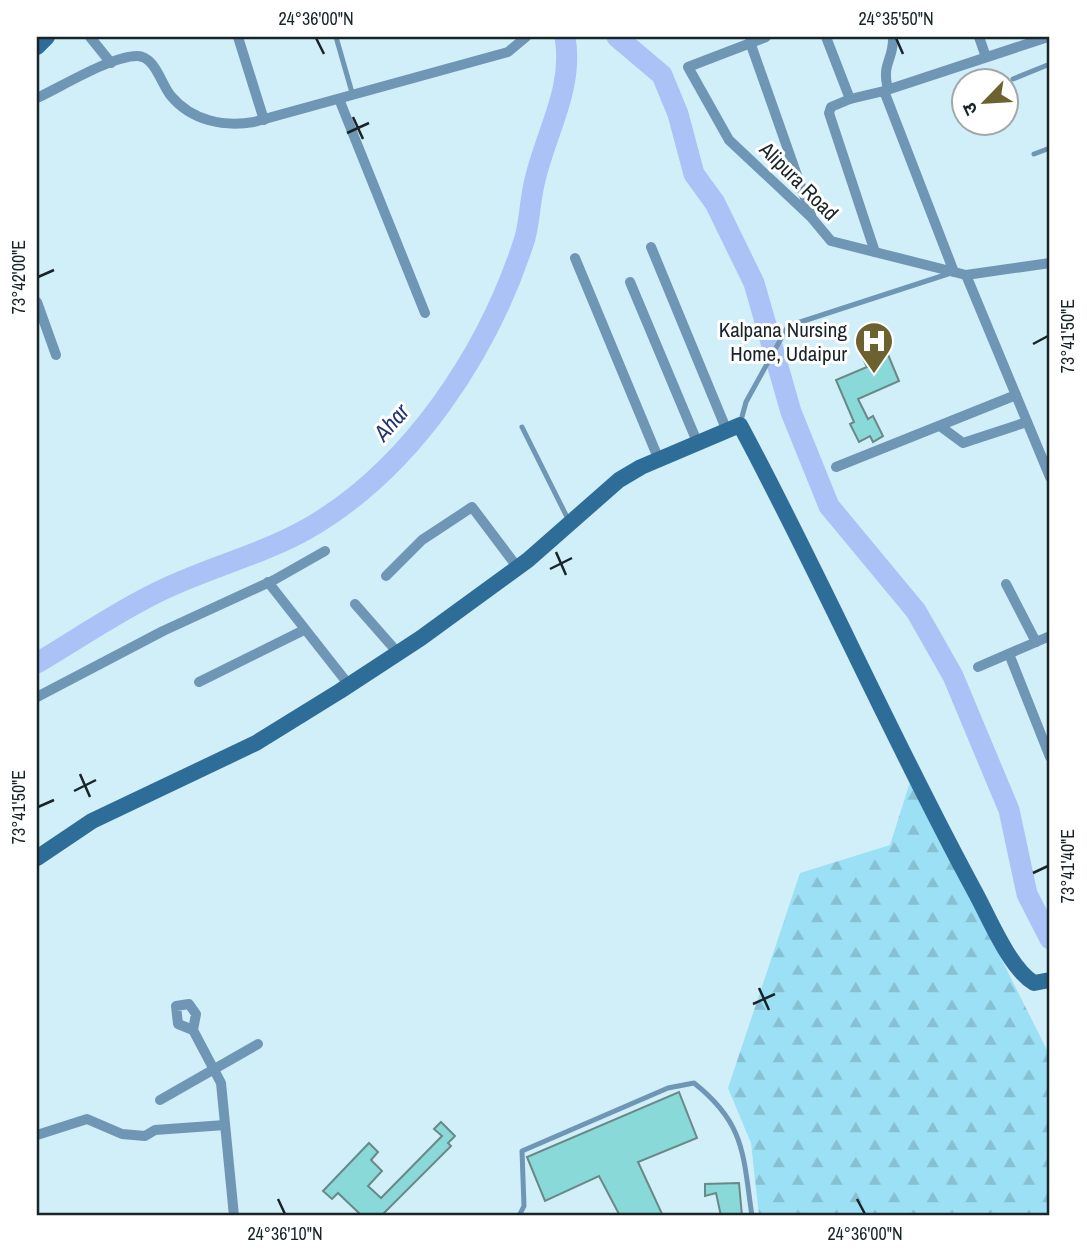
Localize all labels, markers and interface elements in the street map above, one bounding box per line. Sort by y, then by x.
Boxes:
text: 24°36'00"N [278,6,354,31]
text: 24°35'50"N [858,6,934,31]
north arrow [950,66,1020,136]
text: उ [955,98,984,120]
street label: Alipura Road [753,135,845,227]
text: 73°42'00"E [6,240,31,314]
text: 73°41'50"E [1055,299,1080,373]
place label: Kalpana Nursing Home, Udaipur [719,315,847,368]
hospital icon: Kalpana Nursing Home, Udaipur [853,320,895,375]
water label: Ahar [366,396,416,448]
text: 73°41'50"E [6,770,31,844]
text: 73°41'40"E [1055,829,1080,903]
text: 24°36'10"N [247,1221,323,1246]
text: 24°36'00"N [827,1221,903,1246]

